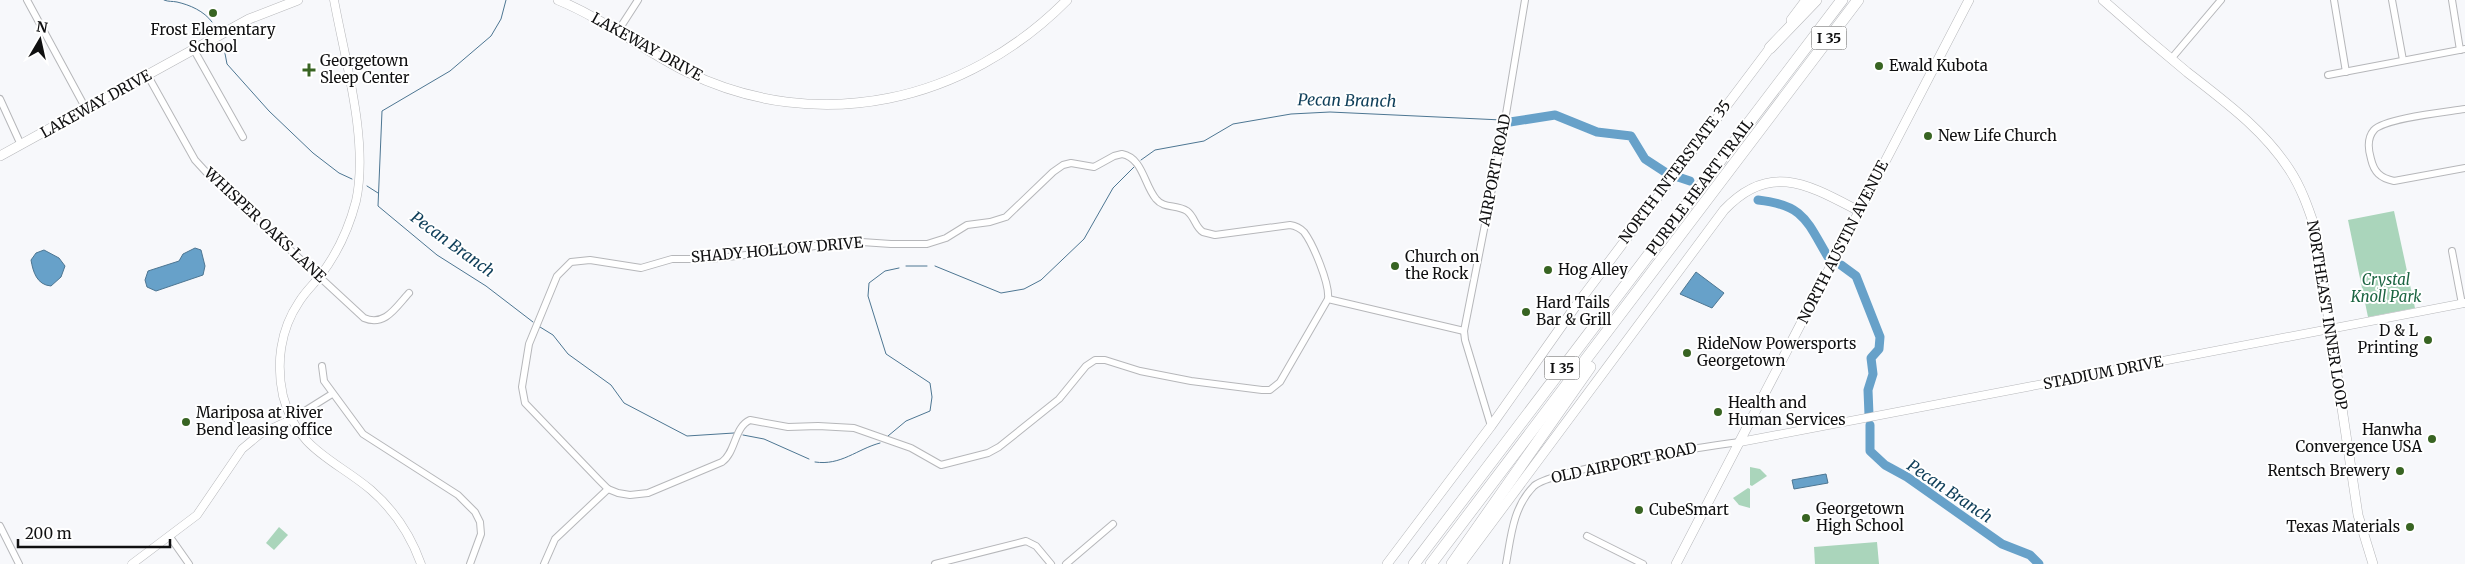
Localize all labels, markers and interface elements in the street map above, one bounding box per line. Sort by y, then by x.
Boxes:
marker: Frost Elementary School [207,7,219,19]
street label: LAKEWAY DRIVE [588,8,707,85]
north arrow [15,15,65,65]
text: N [35,17,49,37]
place label: Frost Elementary School [151,20,276,56]
road number: I 35 [1812,26,1846,49]
place label: Georgetown Sleep Center [320,51,410,87]
place label: Ewald Kubota [1889,56,1988,75]
marker: Ewald Kubota [1873,60,1885,72]
marker: Georgetown Sleep Center [302,63,316,77]
street label: LAKEWAY DRIVE [37,65,155,142]
water label: Pecan Branch [1297,89,1397,111]
street label: NORTH INTERSTATE 35 [1614,96,1735,247]
street label: AIRPORT ROAD [1474,112,1515,229]
street label: PURPLE HEART TRAIL [1642,114,1758,259]
place label: New Life Church [1938,126,2057,145]
marker: New Life Church [1922,130,1934,142]
street label: NORTH AUSTIN AVENUE [1793,157,1892,327]
street label: WHISPER OAKS LANE [200,162,331,286]
water label: Pecan Branch [407,207,499,281]
street label: NORTHEAST INNER LOOP [2303,219,2352,411]
street label: SHADY HOLLOW DRIVE [690,232,864,266]
place label: Church on the Rock [1405,247,1480,283]
marker: Church on the Rock [1389,260,1401,272]
place label: Hog Alley [1558,260,1628,279]
marker: Hog Alley [1542,264,1554,276]
park label: Crystal Knoll Park [2350,270,2422,306]
place label: Hard Tails Bar & Grill [1536,293,1612,329]
marker: Hard Tails Bar & Grill [1520,306,1532,318]
place label: D & L Printing [2357,321,2419,357]
place label: RideNow Powersports Georgetown [1697,334,1856,370]
marker: D & L Printing [2422,334,2434,346]
marker: RideNow Powersports Georgetown [1681,347,1693,359]
street label: STADIUM DRIVE [2041,351,2165,393]
road number: I 35 [1544,356,1580,379]
place label: Health and Human Services [1728,393,1846,429]
place label: Mariposa at River Bend leasing office [196,403,332,439]
marker: Health and Human Services [1712,406,1724,418]
marker: Mariposa at River Bend leasing office [180,416,192,428]
place label: Hanwha Convergence USA [2296,420,2422,456]
marker: Hanwha Convergence USA [2426,433,2438,445]
street label: OLD AIRPORT ROAD [1549,438,1698,487]
water label: Pecan Branch [1903,455,1997,527]
place label: Rentsch Brewery [2268,461,2390,480]
marker: Rentsch Brewery [2394,465,2406,477]
place label: Georgetown High School [1816,499,1904,535]
place label: CubeSmart [1649,500,1729,519]
marker: CubeSmart [1633,504,1645,516]
marker: Georgetown High School [1800,512,1812,524]
scale bar [18,516,170,548]
place label: Texas Materials [2286,517,2400,536]
marker: Texas Materials [2404,521,2416,533]
text: 200 m [25,524,72,543]

